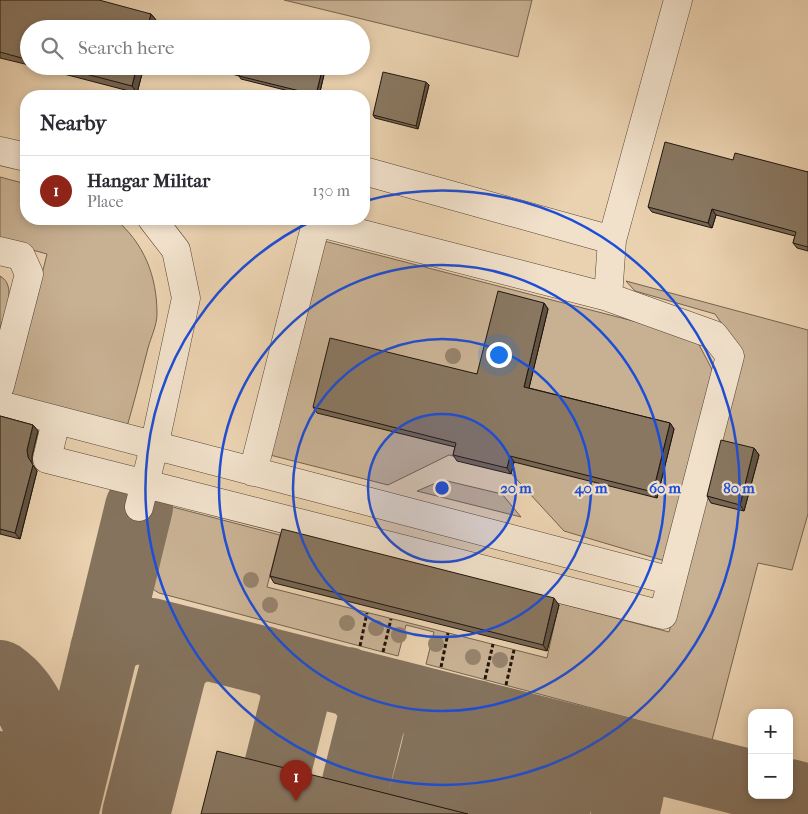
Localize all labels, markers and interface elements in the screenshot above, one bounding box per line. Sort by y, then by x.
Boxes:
search box [20,20,370,75]
icon: search [38,34,66,62]
text: Search here [78,37,174,59]
text: Nearby [40,111,106,135]
text: Hangar Militar [87,170,210,192]
text: 1 [53,181,59,200]
text: 130 m [312,181,350,200]
text: Place [87,192,123,211]
your location [486,342,512,368]
centre of rings [433,479,451,497]
text: 20 m [500,479,532,497]
text: 40 m [574,479,608,497]
text: 60 m [649,479,682,497]
text: 80 m [723,479,755,497]
map controls [748,709,793,799]
button: + [748,709,793,754]
button: − [748,754,793,799]
pin: 1 [280,760,312,801]

